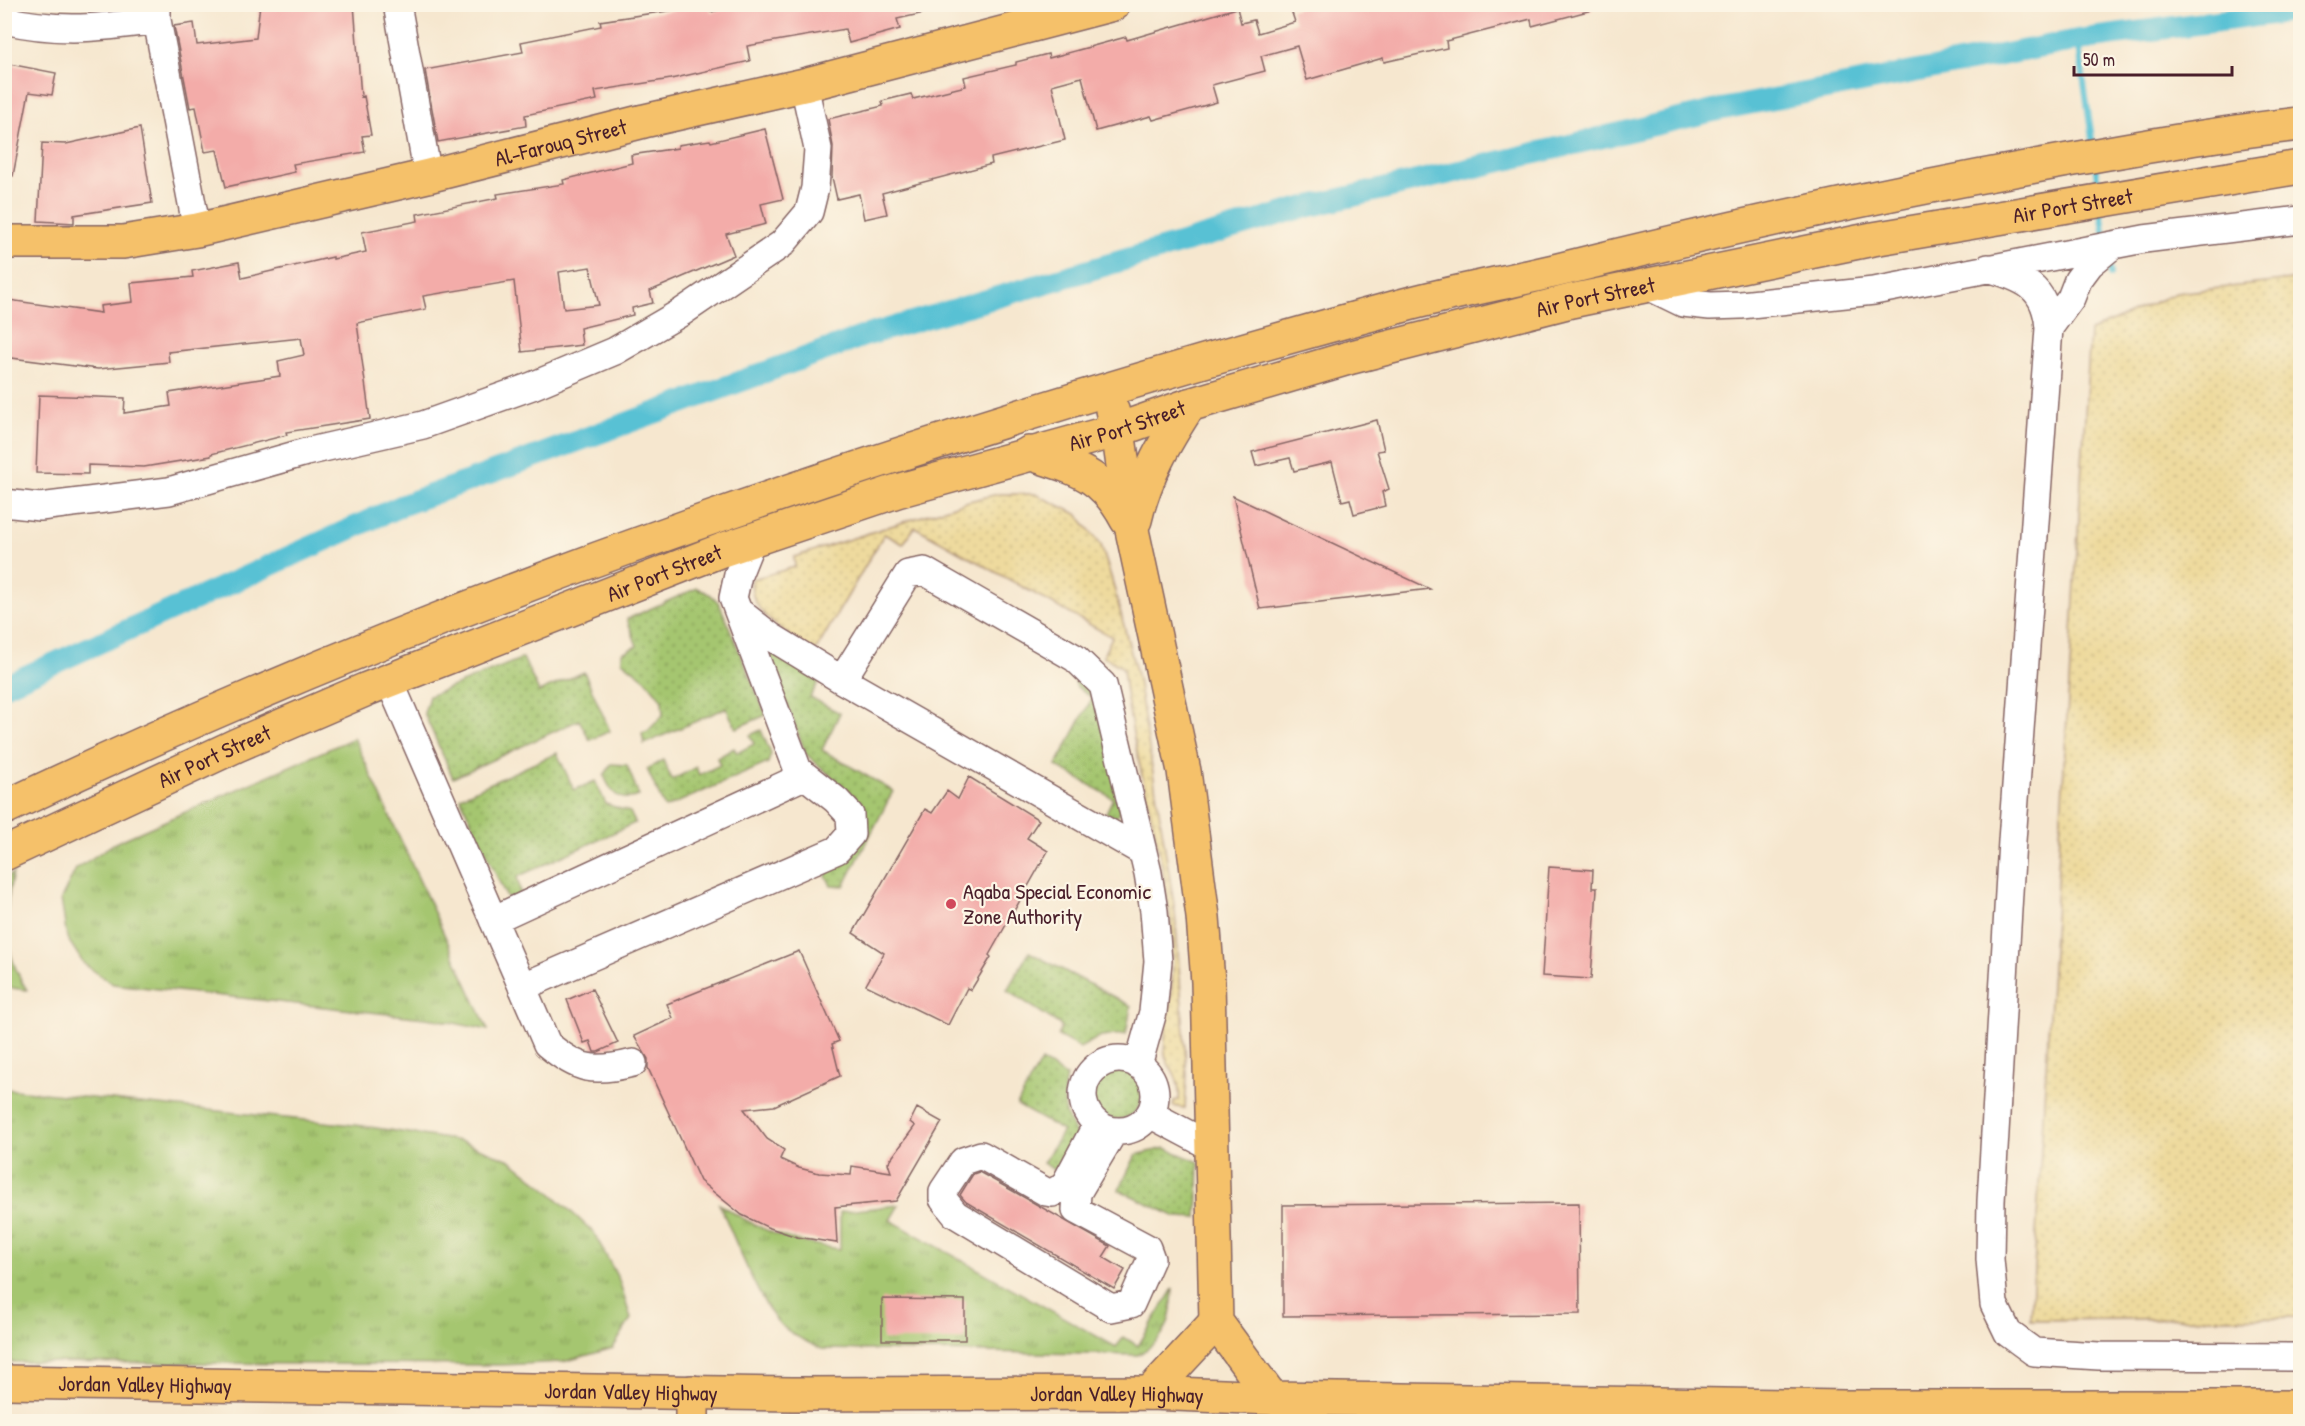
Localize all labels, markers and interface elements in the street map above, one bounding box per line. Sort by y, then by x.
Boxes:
scale bar [2074,39,2232,77]
text: 50 m [2083,47,2115,72]
street label: Al-Farouq Street [491,111,630,173]
street label: Air Port Street [2010,180,2135,230]
street label: Air Port Street [1533,269,1658,324]
street label: Air Port Street [1065,392,1190,458]
street label: Air Port Street [602,536,726,609]
street label: Air Port Street [153,717,276,795]
place label: Aqaba Special Economic Zone Authority [963,876,1151,931]
marker: Aqaba Special Economic Zone Authority [944,897,958,911]
street label: Jordan Valley Highway [58,1368,232,1400]
street label: Jordan Valley Highway [544,1375,718,1408]
street label: Jordan Valley Highway [1030,1378,1204,1410]

